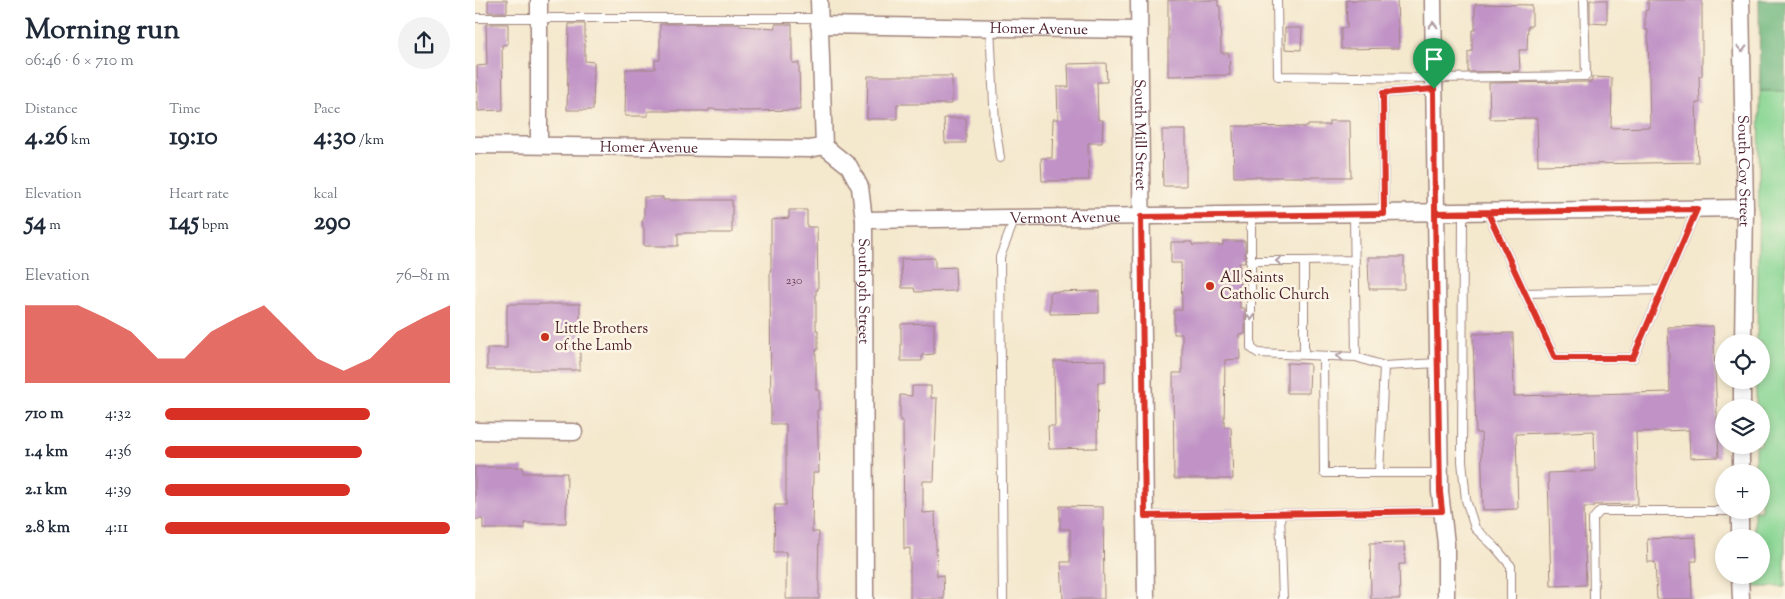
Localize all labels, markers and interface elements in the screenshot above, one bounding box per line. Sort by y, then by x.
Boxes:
text: Morning run [25,11,180,51]
button: share [398,17,450,69]
street label: Homer Avenue [990,19,1088,41]
one-way arrow [1428,20,1438,28]
pin [1413,38,1455,89]
icon: arrive [1420,45,1448,73]
one-way arrow [1737,45,1747,53]
text: 06:46 · 6 × 710 m [25,50,134,73]
street label: South Mill Street [1128,79,1150,191]
text: Distance [25,100,78,120]
text: Time [169,100,200,120]
text: Pace [314,100,340,120]
street label: South Coy Street [1731,115,1754,227]
text: 4.26 [25,120,68,156]
text: 19:10 [169,120,218,156]
text: 4:30 [314,120,356,156]
text: km [68,131,90,151]
text: /km [356,131,384,151]
street label: Homer Avenue [600,137,698,160]
text: Elevation [25,185,82,205]
text: Heart rate [169,185,229,205]
text: kcal [314,185,338,205]
text: 54 [25,205,46,241]
text: 145 [169,205,199,241]
text: 290 [314,205,351,241]
street label: Vermont Avenue [1009,208,1121,230]
text: m [46,216,61,236]
text: bpm [199,216,229,236]
street label: South 9th Street [852,238,873,344]
one-way arrow [1274,256,1282,266]
text: Elevation [25,265,90,288]
text: 76–81 m [396,265,450,288]
place label: All Saints Catholic Church [1220,268,1330,306]
house number: 230 [786,272,802,290]
marker: All Saints Catholic Church [1204,280,1216,292]
one-way arrow [1245,313,1256,321]
place label: Little Brothers of the Lamb [555,319,648,357]
marker: Little Brothers of the Lamb [539,331,551,343]
map controls [1715,334,1770,584]
button: locate [1715,334,1770,389]
one-way arrow [1335,351,1343,361]
button: layers [1715,399,1770,454]
text: 710 m [25,403,63,426]
text: 4:32 [105,403,131,426]
text: 1.4 km [25,441,68,464]
text: 4:36 [105,441,132,464]
button: + [1715,464,1770,519]
text: 2.1 km [25,479,67,502]
text: 4:39 [105,479,131,502]
text: 2.8 km [25,517,70,540]
text: 4:11 [105,517,128,540]
button: − [1715,529,1770,584]

